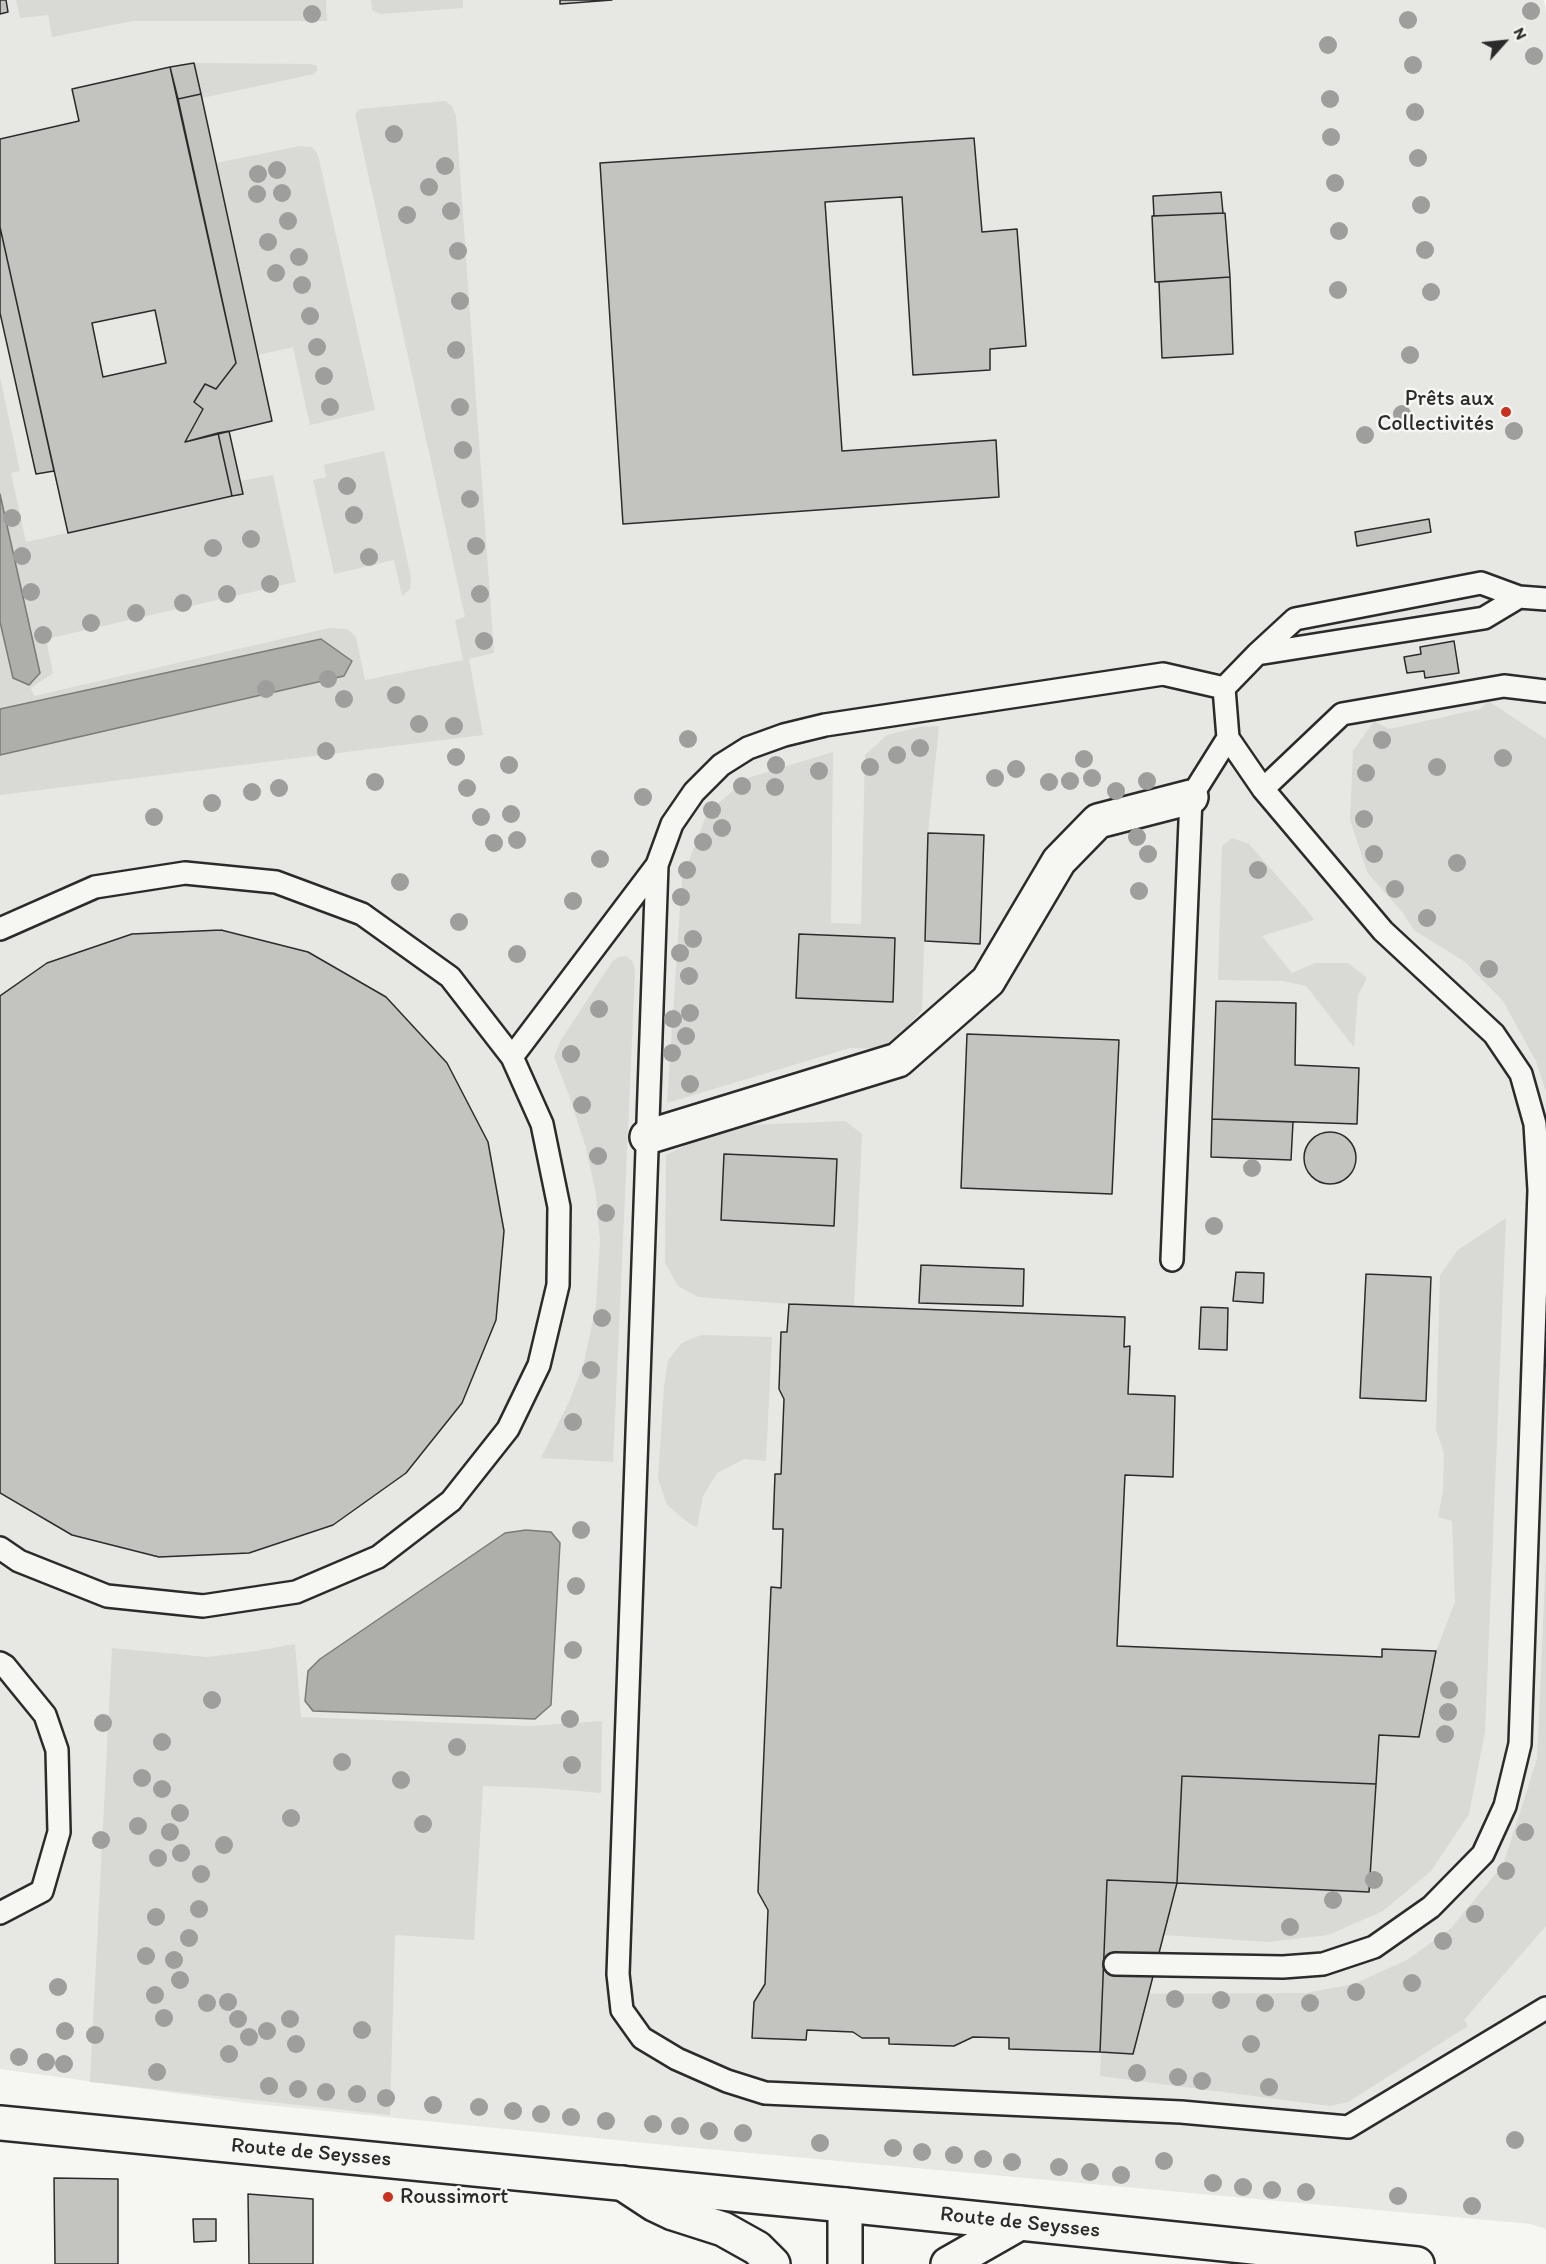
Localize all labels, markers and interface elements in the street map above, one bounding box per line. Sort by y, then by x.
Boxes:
north arrow [1474,12,1534,72]
text: N [1510,24,1531,43]
place label: Prêts aux Collectivités [1377,386,1494,438]
marker: Prêts aux Collectivités [1499,405,1513,419]
street label: Route de Seysses [230,2133,392,2173]
place label: Roussimort [400,2184,508,2210]
marker: Roussimort [381,2190,395,2204]
street label: Route de Seysses [939,2201,1101,2245]

